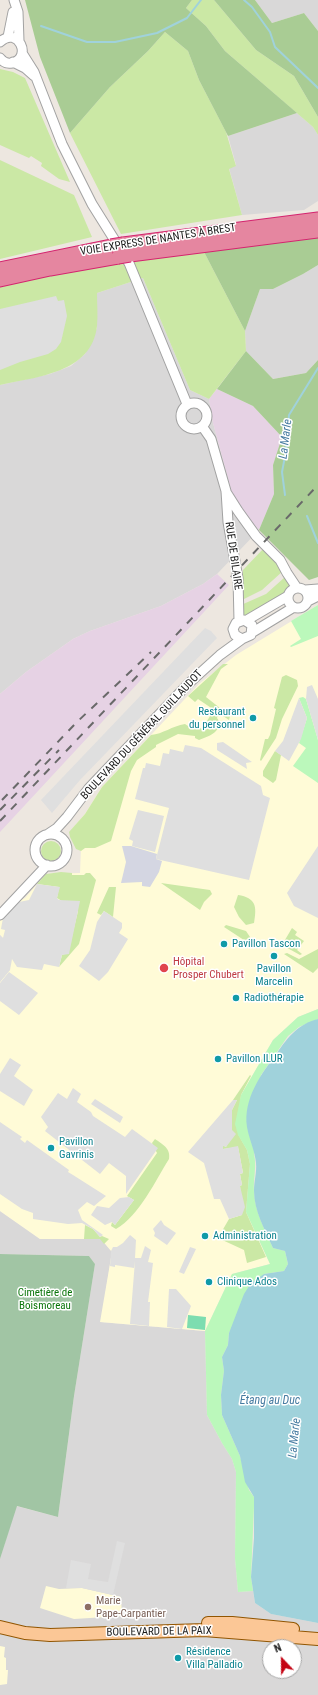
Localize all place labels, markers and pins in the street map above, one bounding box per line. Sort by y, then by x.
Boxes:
place label: Restaurant du personnel [189,705,245,731]
marker: Restaurant du personnel [248,713,258,723]
place label: Pavillon Tascon [232,937,300,951]
marker: Pavillon Tascon [219,939,229,949]
marker: Pavillon Marcelin [269,951,279,961]
place label: Hôpital Prosper Chubert [173,955,244,981]
marker: Hôpital Prosper Chubert [158,962,170,974]
place label: Pavillon Marcelin [255,962,293,988]
place label: Radiothérapie [244,991,304,1005]
marker: Radiothérapie [231,993,241,1003]
place label: Pavillon ILUR [226,1052,283,1066]
marker: Pavillon ILUR [213,1054,223,1064]
place label: Pavillon Gavrinis [59,1135,94,1161]
marker: Pavillon Gavrinis [46,1143,56,1153]
place label: Administration [213,1229,277,1243]
marker: Administration [200,1231,210,1241]
place label: Clinique Ados [217,1275,277,1289]
marker: Clinique Ados [204,1277,214,1287]
place label: Marie Pape-Carpantier [96,1594,166,1620]
marker: Marie Pape-Carpantier [83,1602,93,1612]
place label: Résidence Villa Palladio [186,1645,243,1671]
marker: Résidence Villa Palladio [173,1653,183,1663]

